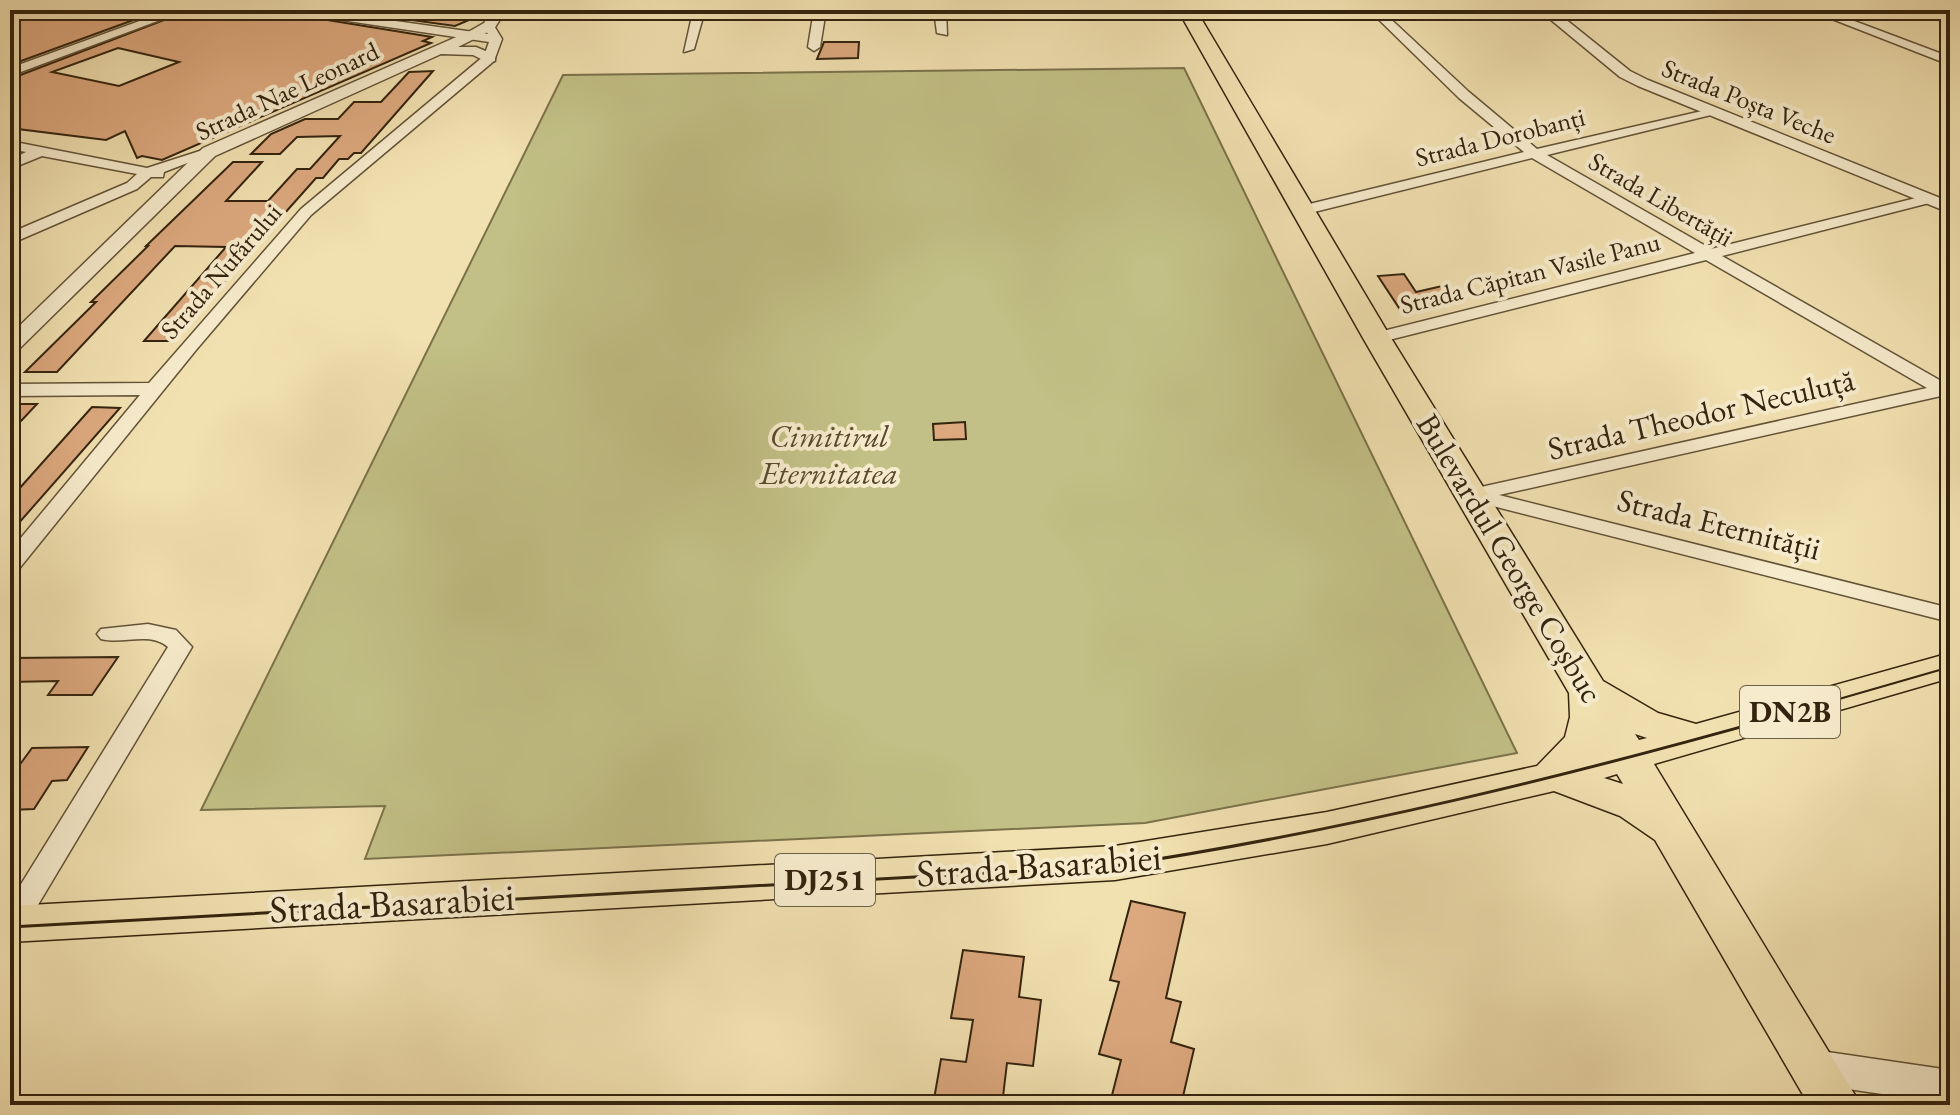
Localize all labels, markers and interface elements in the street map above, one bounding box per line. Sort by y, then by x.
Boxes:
street label: Strada Nae Leonard [190,33,385,148]
street label: Strada Poșta Veche [1657,51,1841,151]
street label: Strada Dorobanți [1412,100,1588,174]
street label: Strada Libertății [1583,144,1739,254]
street label: Strada Nufărului [153,196,289,346]
street label: Strada Căpitan Vasile Panu [1397,224,1664,322]
street label: Strada Theodor Neculuță [1544,358,1859,470]
street label: Bulevardul George Coșbuc [1407,406,1613,710]
park label: Cimitirul Eternitatea [758,415,898,494]
street label: Strada Eternității [1613,479,1825,570]
road number: DN2B [1740,686,1840,738]
street label: Strada Basarabiei [915,832,1163,897]
road number: DJ251 [775,854,875,906]
street label: Strada Basarabiei [268,872,516,933]

